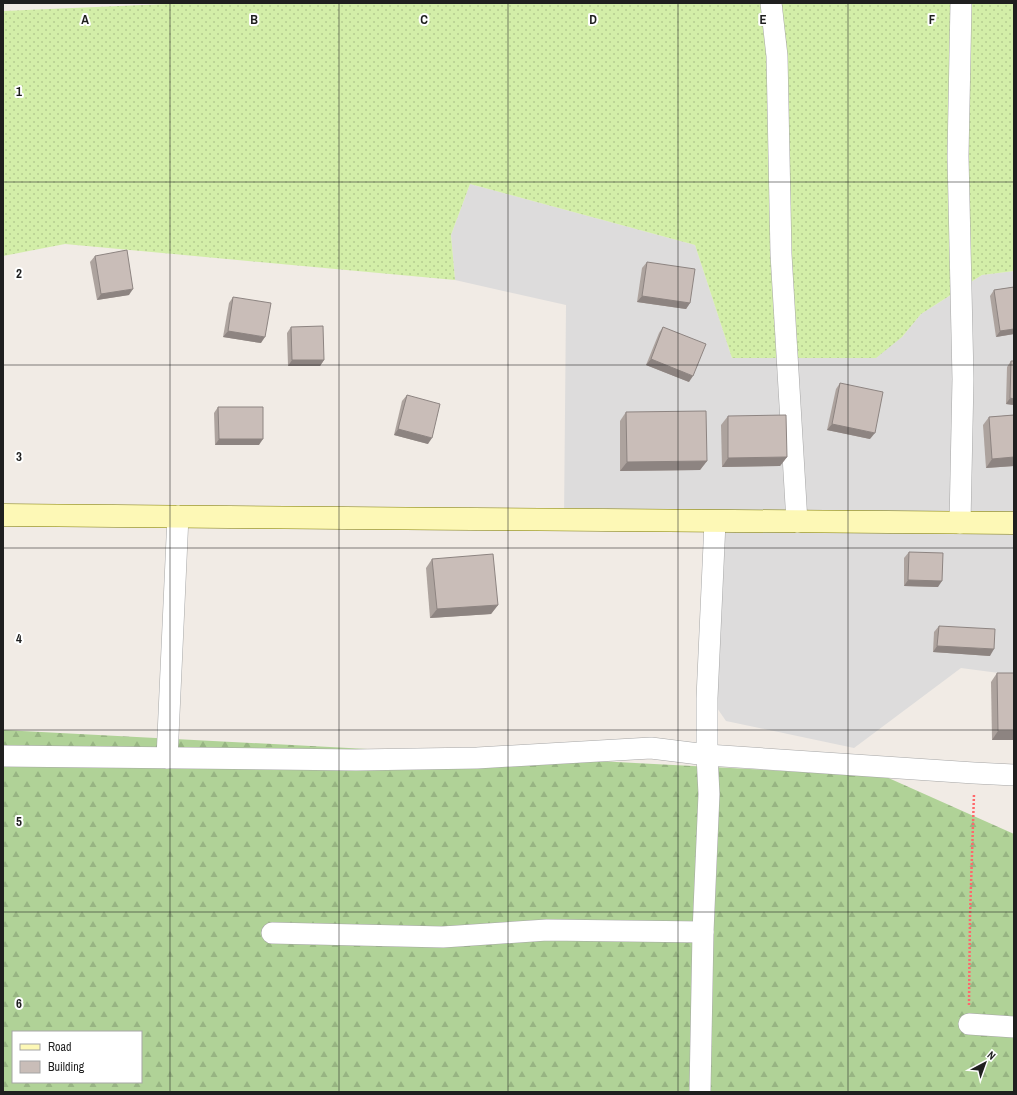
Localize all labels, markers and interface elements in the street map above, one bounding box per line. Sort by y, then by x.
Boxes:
text: A [81,11,89,28]
text: B [250,11,258,28]
text: C [420,11,428,28]
text: D [589,11,597,28]
text: E [759,11,767,28]
text: F [929,11,936,28]
text: 1 [16,83,22,100]
text: 2 [16,265,22,282]
text: 3 [16,448,22,465]
text: 4 [16,630,22,647]
text: 5 [16,813,22,830]
text: 6 [16,995,22,1012]
legend [12,1031,142,1083]
text: Road [48,1039,72,1055]
north arrow [965,1043,1005,1083]
text: N [985,1048,999,1063]
text: Building [48,1059,85,1075]

